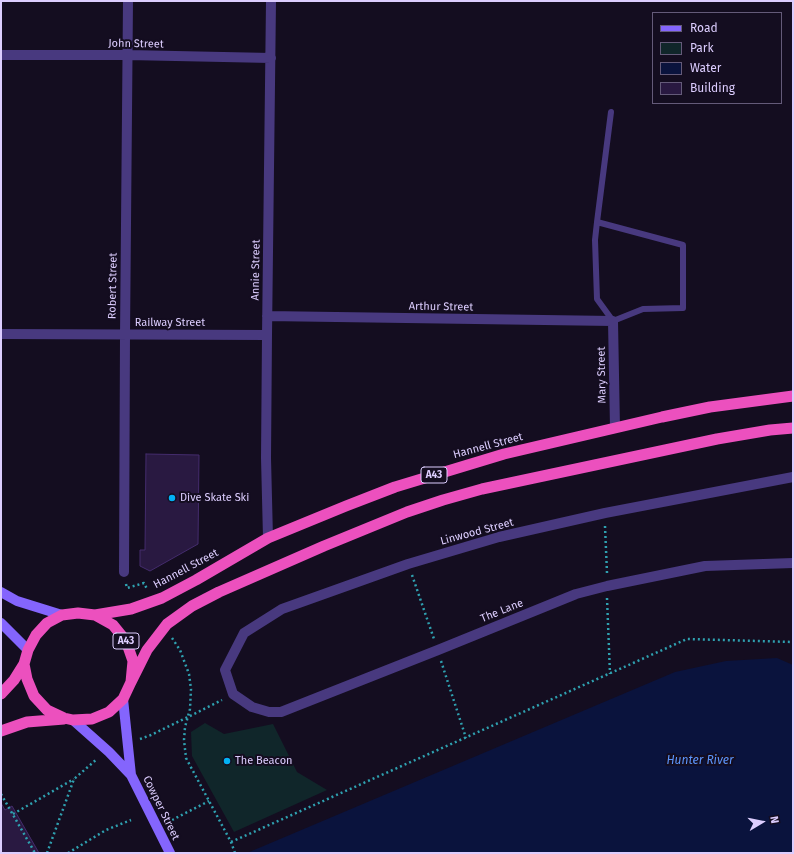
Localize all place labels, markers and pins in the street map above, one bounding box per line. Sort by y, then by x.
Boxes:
place label: Dive Skate Ski [180,491,249,505]
marker: Dive Skate Ski [167,493,177,503]
place label: The Beacon [235,754,293,768]
marker: The Beacon [222,756,232,766]

